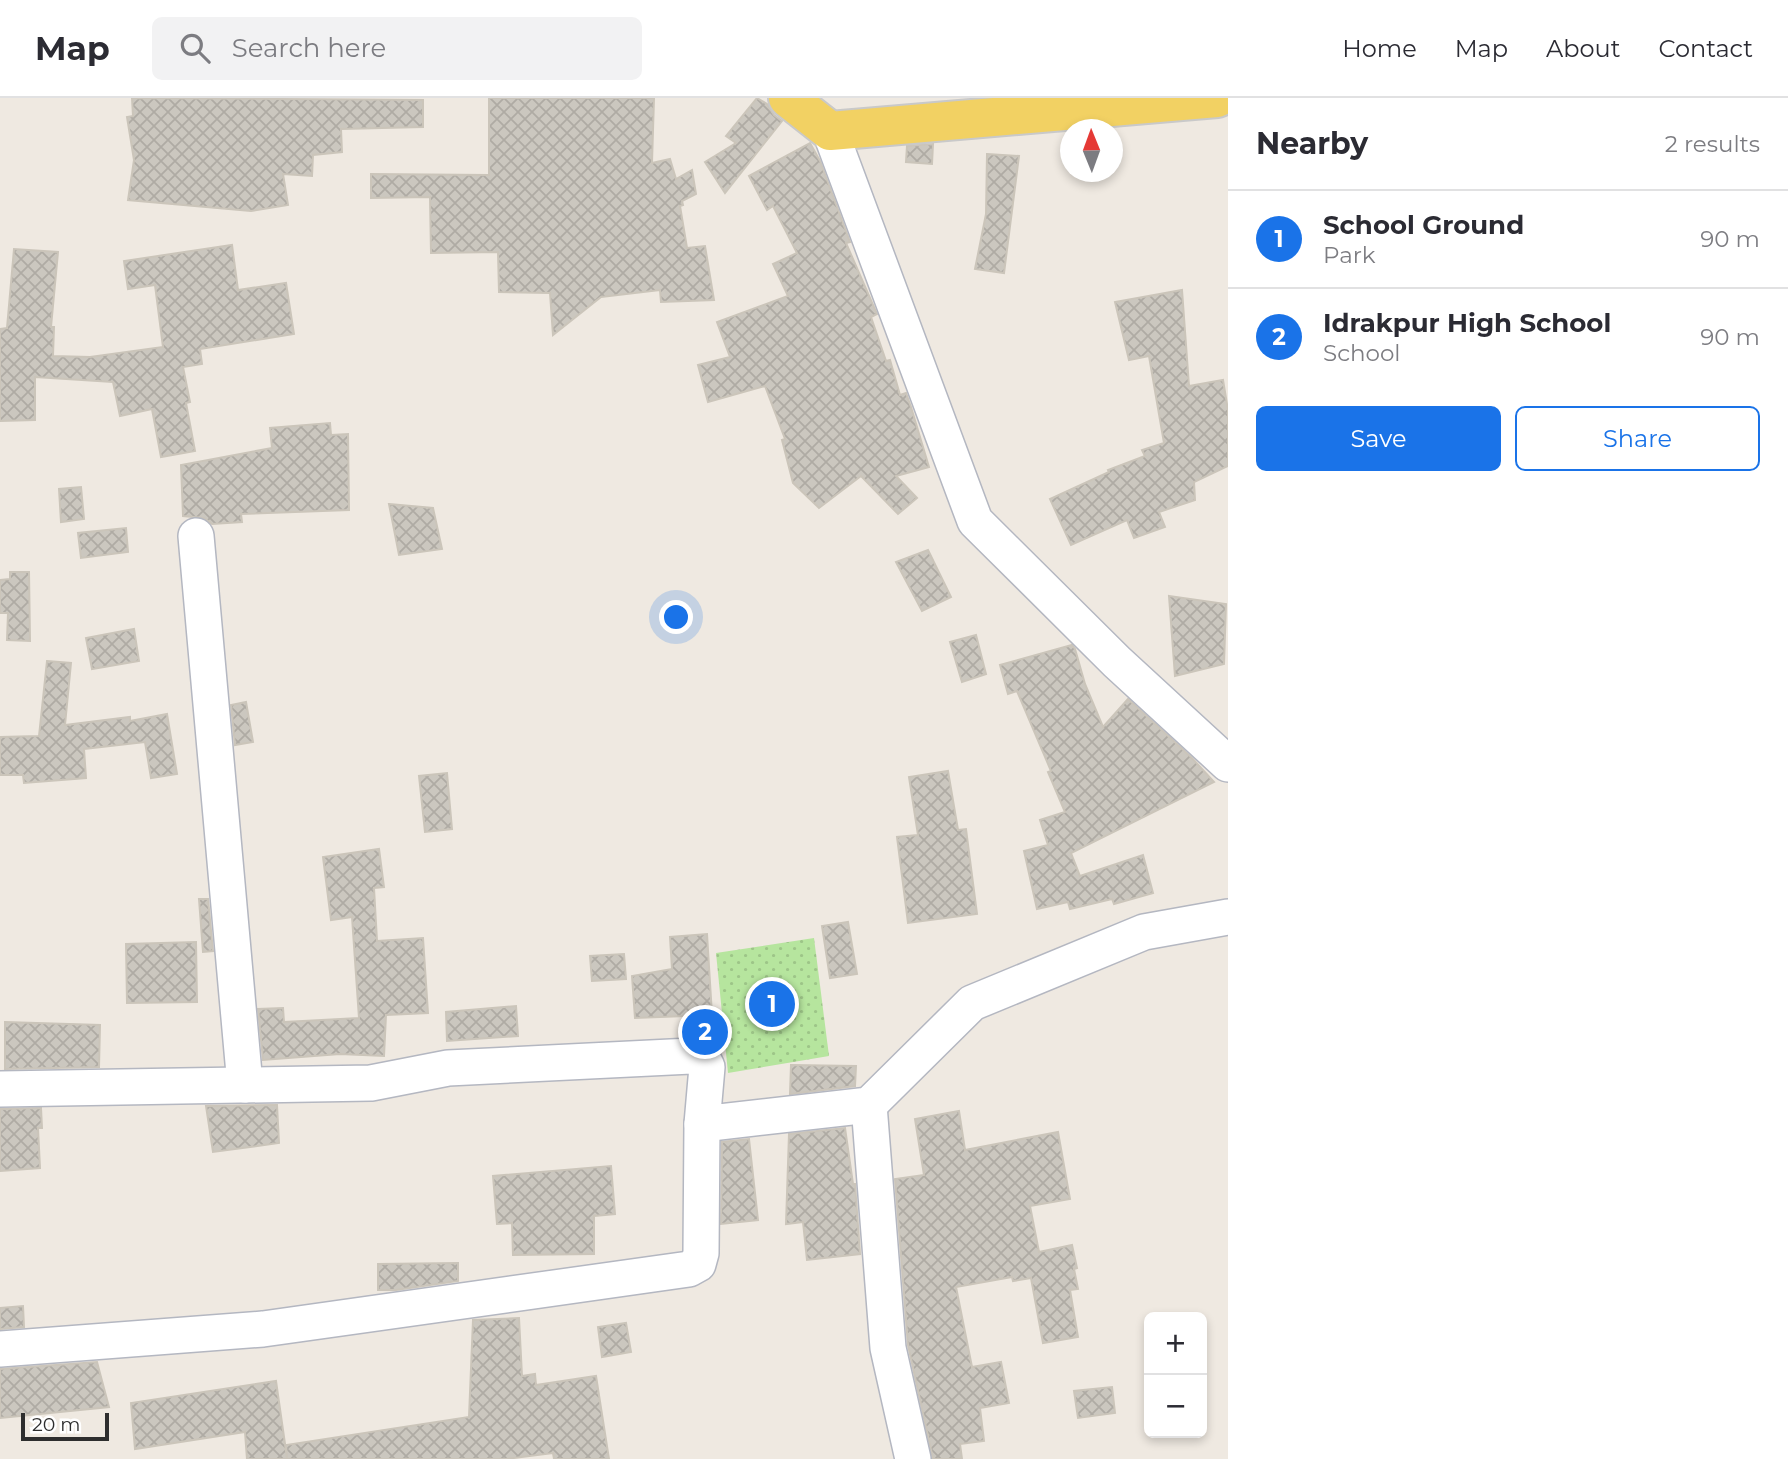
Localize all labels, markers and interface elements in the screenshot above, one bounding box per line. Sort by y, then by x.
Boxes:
search box [152,17,642,80]
text: Map [35,28,110,68]
icon: search [176,29,214,67]
text: Search here [232,32,386,64]
text: Home [1342,34,1417,63]
text: Map [1455,34,1508,63]
text: About [1546,34,1620,63]
text: Contact [1658,34,1753,63]
north arrow [1060,119,1123,182]
text: Nearby [1256,125,1368,162]
text: 2 results [1665,130,1760,158]
text: School Ground [1323,209,1524,241]
text: 1 [1274,225,1284,253]
text: 90 m [1700,225,1760,253]
text: Park [1323,241,1376,269]
text: Idrakpur High School [1323,307,1611,339]
text: 2 [1272,323,1286,351]
text: 90 m [1700,323,1760,351]
text: School [1323,339,1401,367]
button: Save [1256,406,1501,471]
button: Share [1515,406,1760,471]
your location [659,600,693,634]
pin: 1 [749,978,795,1030]
pin: 2 [682,1006,728,1058]
map controls [1144,1312,1207,1438]
button: + [1144,1312,1207,1375]
button: − [1144,1375,1207,1438]
scale bar [21,1410,108,1442]
text: 20 m [32,1413,80,1436]

